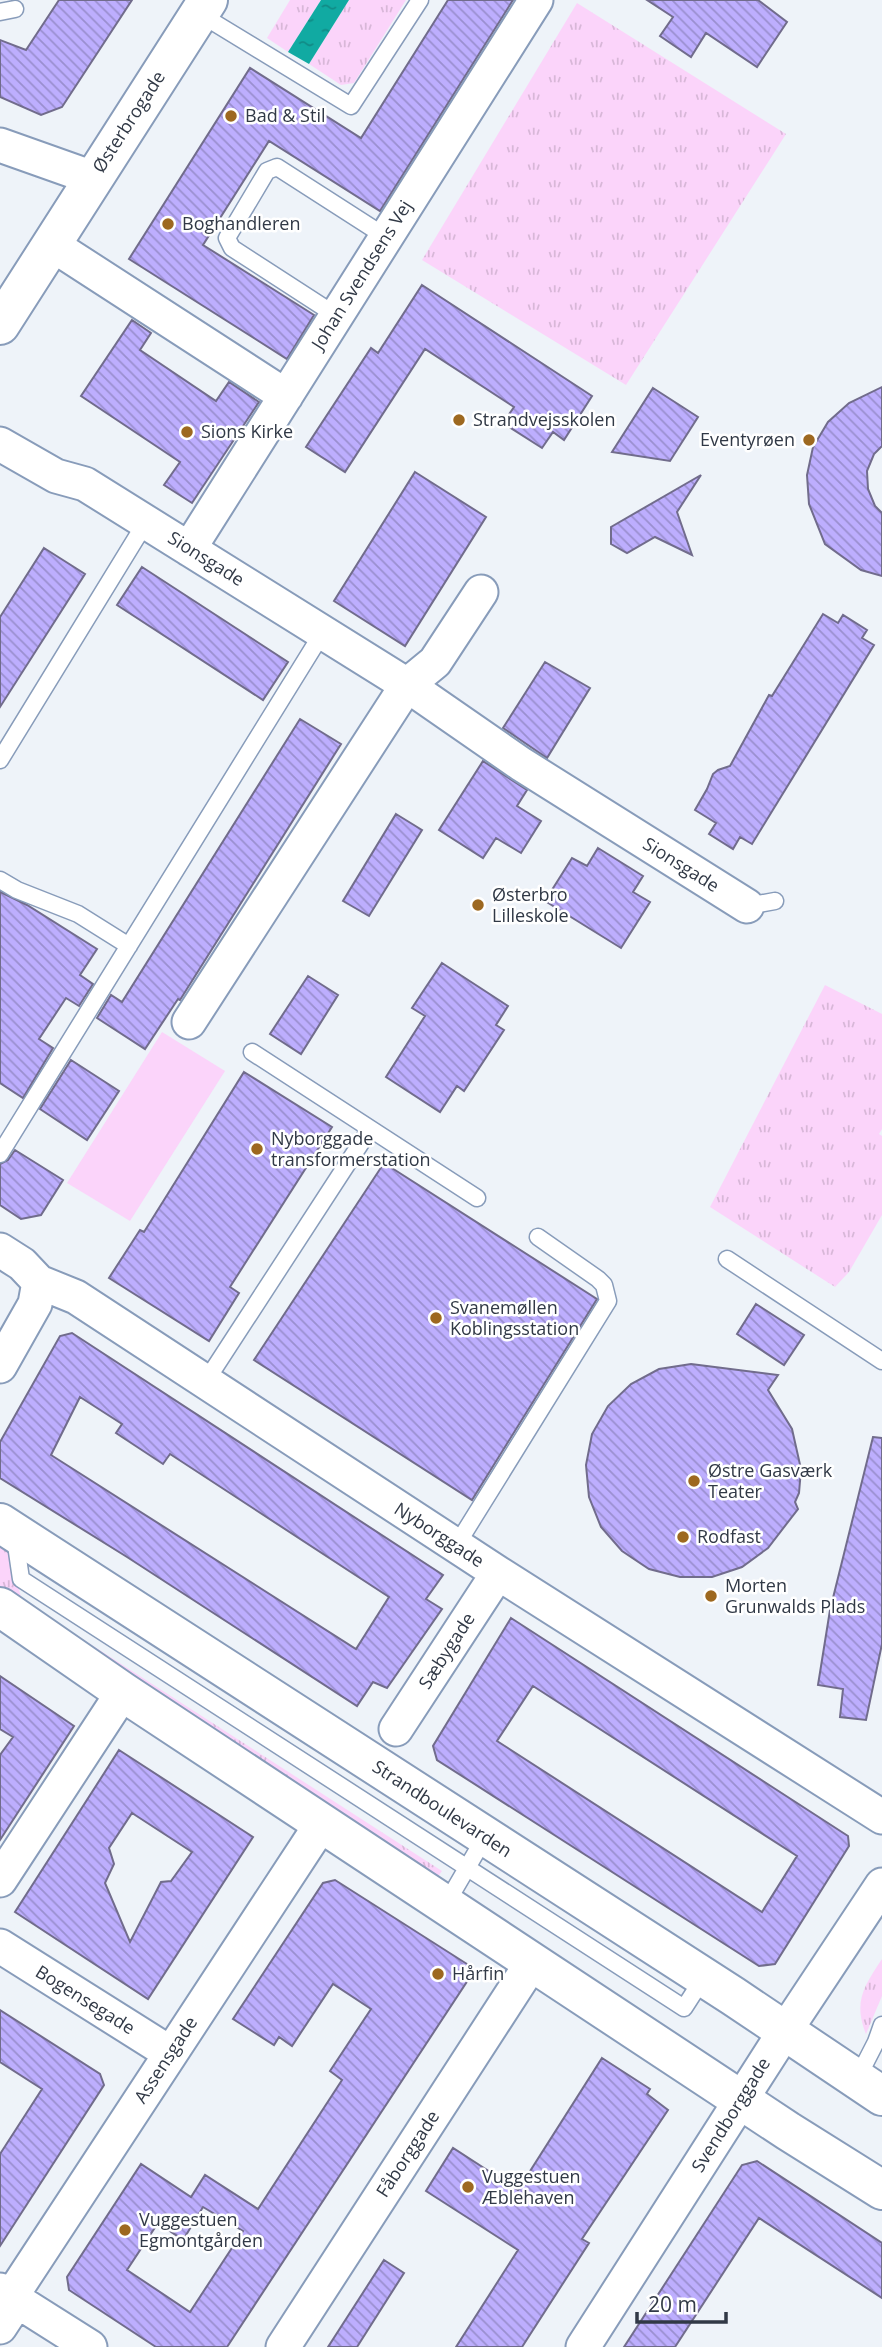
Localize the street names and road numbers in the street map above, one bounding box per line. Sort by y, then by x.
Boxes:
street label: Østerbrogade [86,66,170,177]
street label: Johan Svendsens Vej [304,195,417,355]
street label: Sionsgade [164,525,249,591]
street label: Sionsgade [639,831,724,897]
street label: Nyborggade [390,1496,489,1572]
street label: Sæbygade [413,1608,480,1693]
street label: Strandboulevarden [368,1754,517,1862]
street label: Bogensegade [31,1959,140,2039]
street label: Assensgade [128,2011,202,2108]
street label: Svendborggade [685,2053,775,2176]
street label: Fåborggade [370,2105,444,2202]

